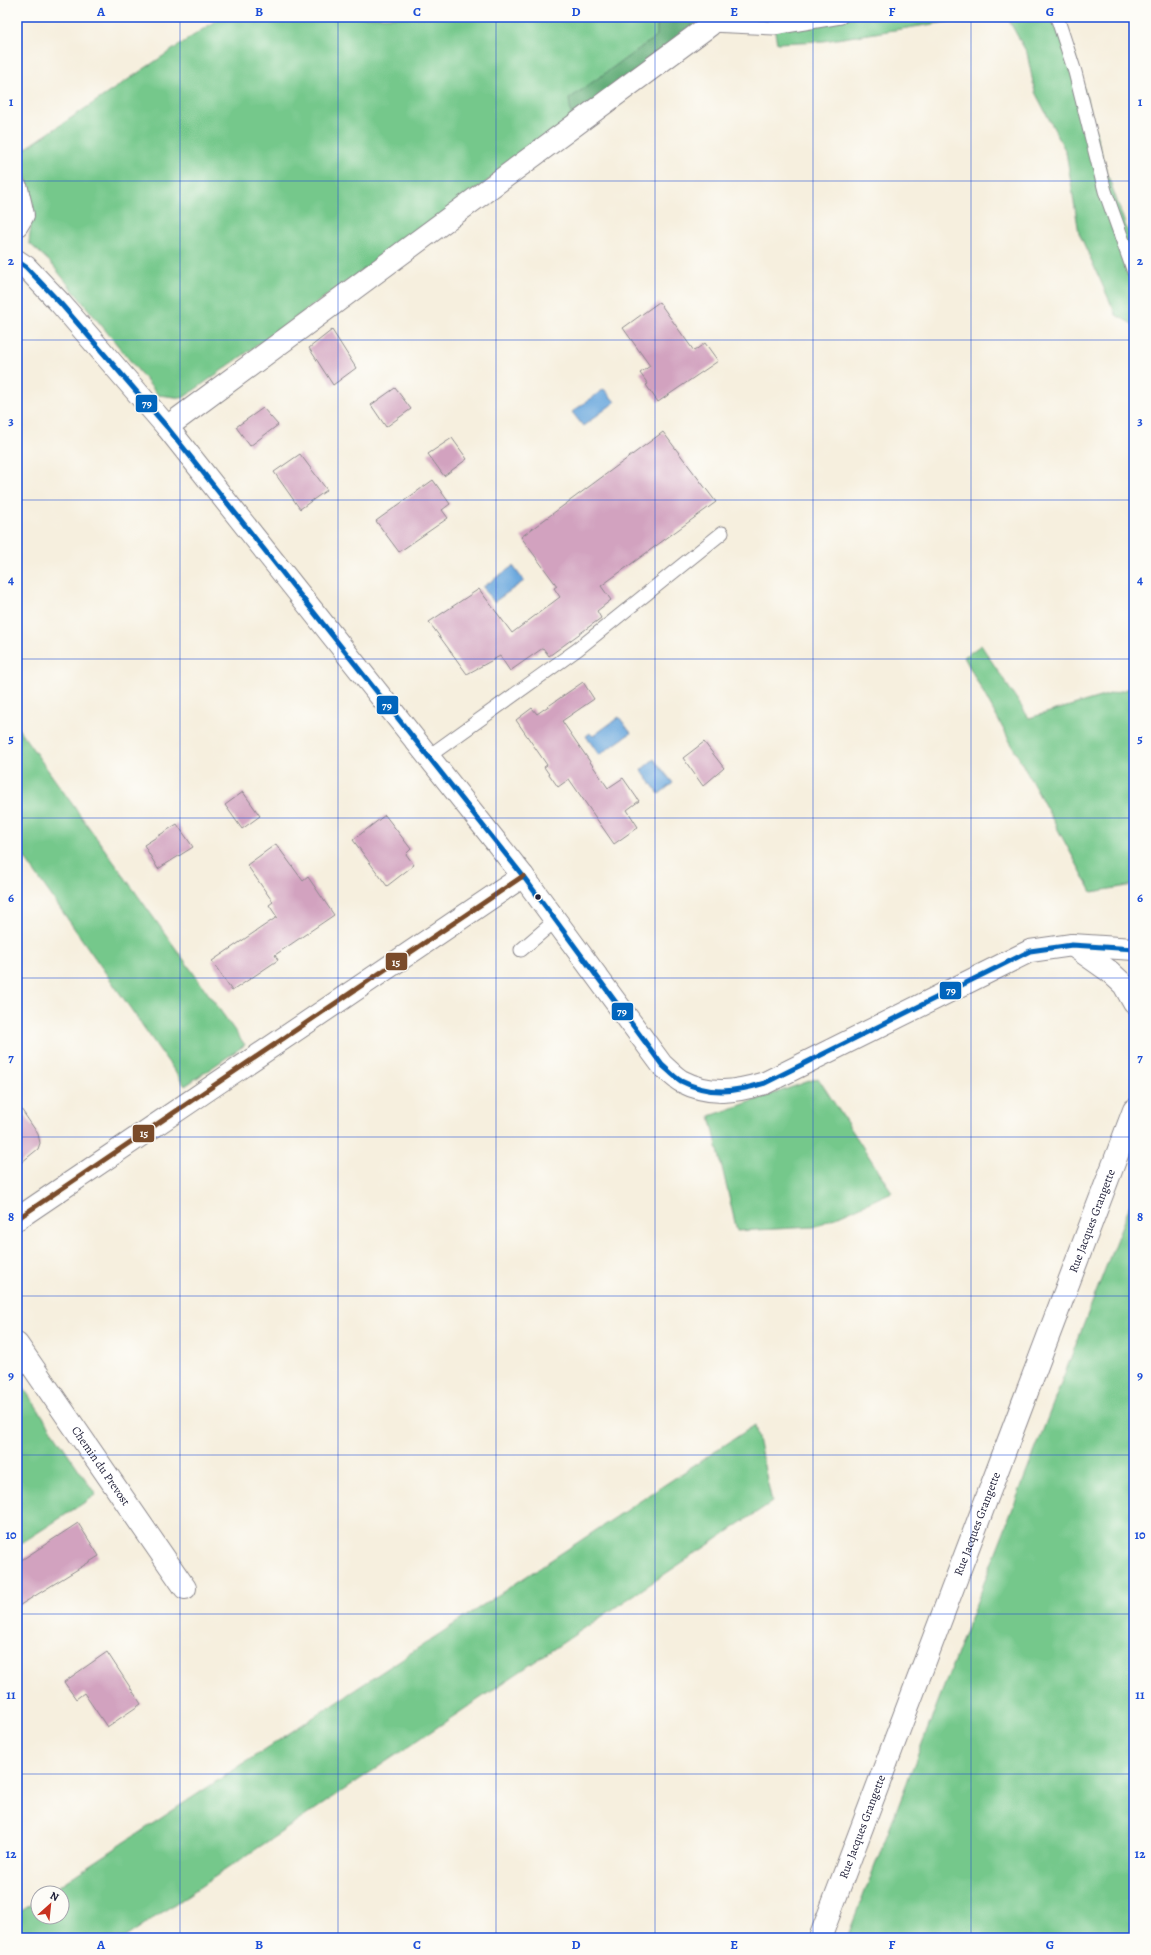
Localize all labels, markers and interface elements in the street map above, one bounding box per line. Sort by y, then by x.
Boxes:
text: A [96,3,106,20]
text: B [255,3,263,20]
text: C [413,3,421,20]
text: D [571,3,581,20]
text: E [730,3,738,20]
text: F [889,3,896,20]
text: G [1046,3,1054,20]
text: 1 [9,93,14,110]
text: 1 [1138,93,1143,110]
text: 2 [8,252,15,269]
text: 2 [1137,252,1144,269]
line badge: 79 [135,394,158,413]
text: 79 [142,396,152,411]
text: 3 [8,412,14,429]
text: 3 [1137,412,1143,429]
text: 4 [8,571,14,588]
text: 4 [1137,571,1143,588]
line badge: 79 [376,695,399,715]
text: 79 [382,698,392,713]
text: 5 [8,730,14,747]
text: 5 [1137,730,1143,747]
text: 6 [8,889,14,906]
text: 6 [1137,889,1143,906]
unlabelled marker [533,892,543,902]
line badge: 15 [385,952,408,971]
text: 15 [392,955,401,970]
line badge: 79 [939,981,962,1000]
text: 79 [946,983,956,998]
line badge: 79 [611,1002,634,1021]
text: 79 [617,1004,627,1019]
text: 7 [8,1049,14,1066]
text: 7 [1137,1049,1143,1066]
line badge: 15 [132,1124,155,1143]
text: 15 [140,1126,149,1141]
street label: Rue Jacques Grangette [1065,1167,1119,1275]
text: 8 [8,1208,14,1225]
text: 8 [1137,1208,1143,1225]
text: 9 [8,1367,14,1384]
text: 9 [1137,1367,1143,1384]
street label: Chemin du Prevost [68,1423,134,1509]
street label: Rue Jacques Grangette [950,1470,1004,1578]
text: 10 [5,1526,17,1543]
text: 10 [1134,1526,1146,1543]
text: 11 [6,1686,16,1703]
text: 11 [1135,1686,1145,1703]
street label: Rue Jacques Grangette [835,1773,889,1881]
text: 12 [6,1845,17,1862]
text: 12 [1135,1845,1146,1862]
north arrow [30,1885,70,1925]
text: N [47,1888,61,1905]
text: A [96,1936,106,1953]
text: B [255,1936,263,1953]
text: C [413,1936,421,1953]
text: D [571,1936,581,1953]
text: E [730,1936,738,1953]
text: F [889,1936,896,1953]
text: G [1046,1936,1054,1953]

